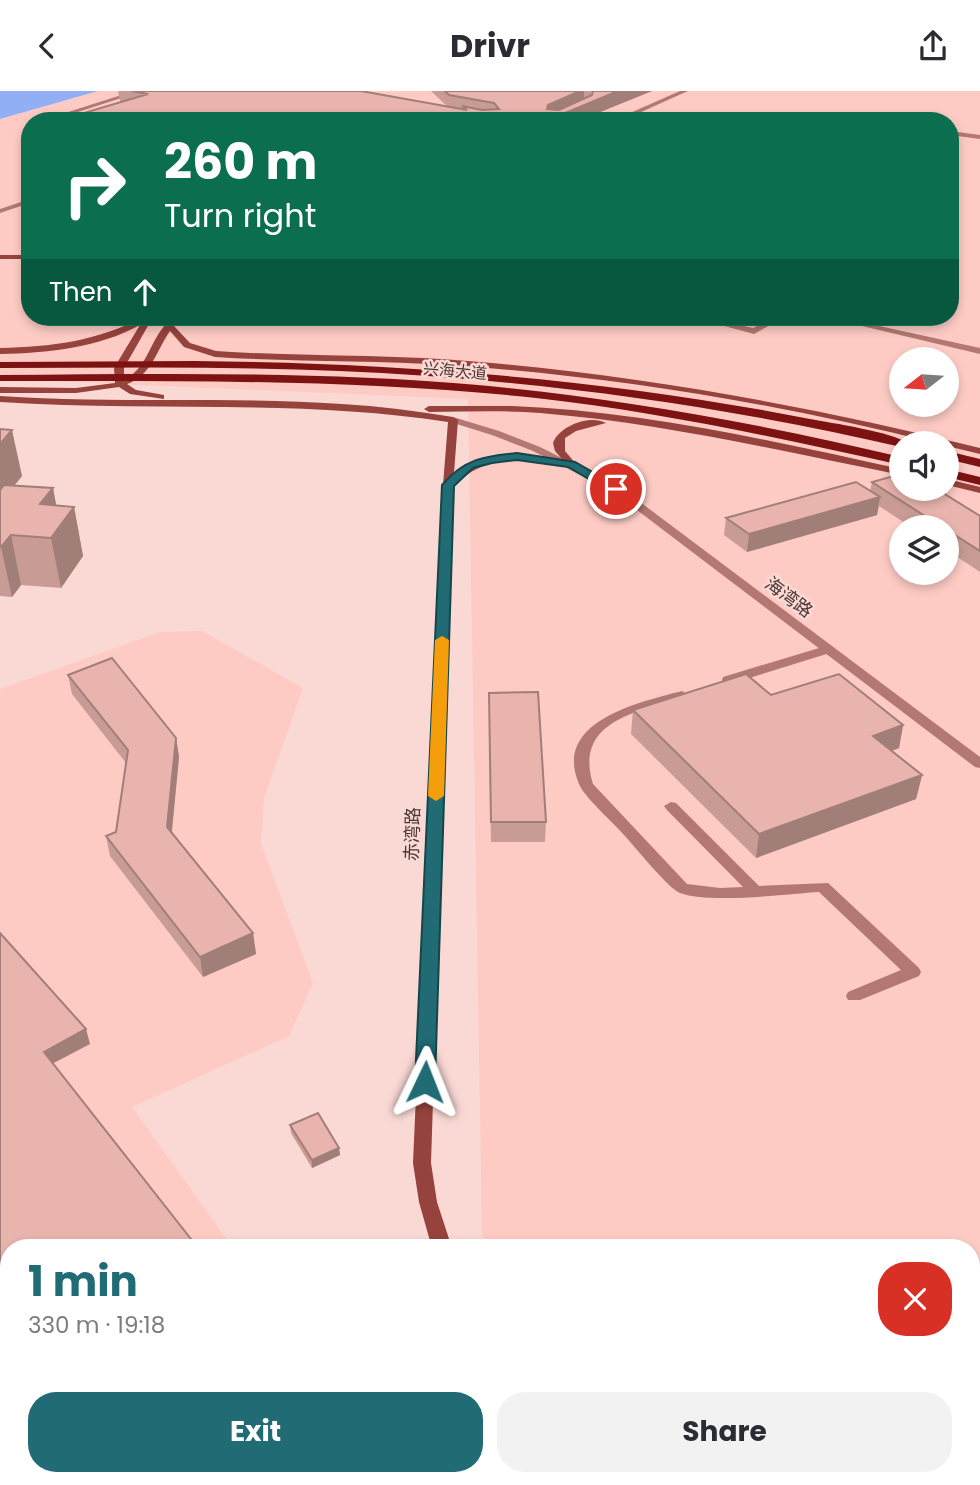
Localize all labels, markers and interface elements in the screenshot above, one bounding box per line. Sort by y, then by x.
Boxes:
text: Drivr [450,23,530,68]
icon: back [28,27,66,65]
icon: share [914,27,952,65]
text: 260 m [164,128,317,196]
icon: right [49,140,140,231]
text: Turn right [164,193,316,238]
icon: ahead [126,273,164,311]
text: Then [49,274,112,310]
north arrow [889,347,959,417]
map controls [889,347,959,585]
street label: 兴海大道 [422,357,488,385]
button: sound [889,431,959,501]
pin [586,459,646,519]
icon: arrive [597,470,635,508]
button: layers [889,515,959,585]
street label: 海湾路 [760,571,818,623]
street label: 赤湾路 [399,807,425,861]
position arrow [388,1045,462,1119]
text: 1 min [28,1252,138,1311]
button: close [878,1262,952,1336]
text: 330 m · 19:18 [28,1309,165,1341]
button: Exit [28,1392,483,1472]
button: Share [497,1392,952,1472]

